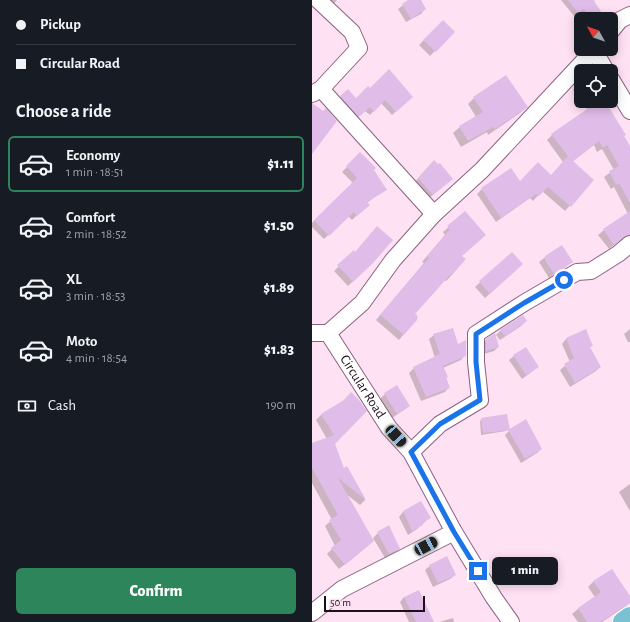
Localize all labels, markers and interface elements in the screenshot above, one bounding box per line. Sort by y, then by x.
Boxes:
north arrow [574,12,618,56]
map controls [574,12,618,108]
text: Pickup [40,17,81,32]
text: Circular Road [40,56,120,71]
button: locate [574,64,618,108]
text: Choose a ride [16,103,111,121]
icon: car [18,146,54,182]
text: Economy [66,148,120,163]
text: $1.11 [267,156,294,171]
text: 1 min · 18:51 [66,166,124,179]
icon: car [18,208,54,244]
text: Comfort [66,210,115,225]
text: $1.50 [264,218,294,233]
text: 2 min · 18:52 [66,228,127,241]
icon: car [18,270,54,306]
route start [555,271,573,289]
text: XL [66,272,82,287]
text: $1.89 [263,280,294,295]
text: 3 min · 18:53 [66,290,125,303]
icon: car [18,332,54,368]
text: Moto [66,334,98,349]
text: $1.83 [264,342,294,357]
text: 4 min · 18:54 [66,352,127,365]
street label: Circular Road [337,353,388,421]
icon: cash [16,395,38,417]
text: Cash [48,398,76,413]
text: 190 m [266,399,296,412]
car [384,423,408,449]
car [413,535,439,557]
callout: 1 min [492,557,558,585]
route end [469,562,487,580]
text: 1 min [511,564,539,577]
button: Confirm [16,568,296,614]
scale bar [324,594,425,613]
text: 50 m [330,597,351,608]

